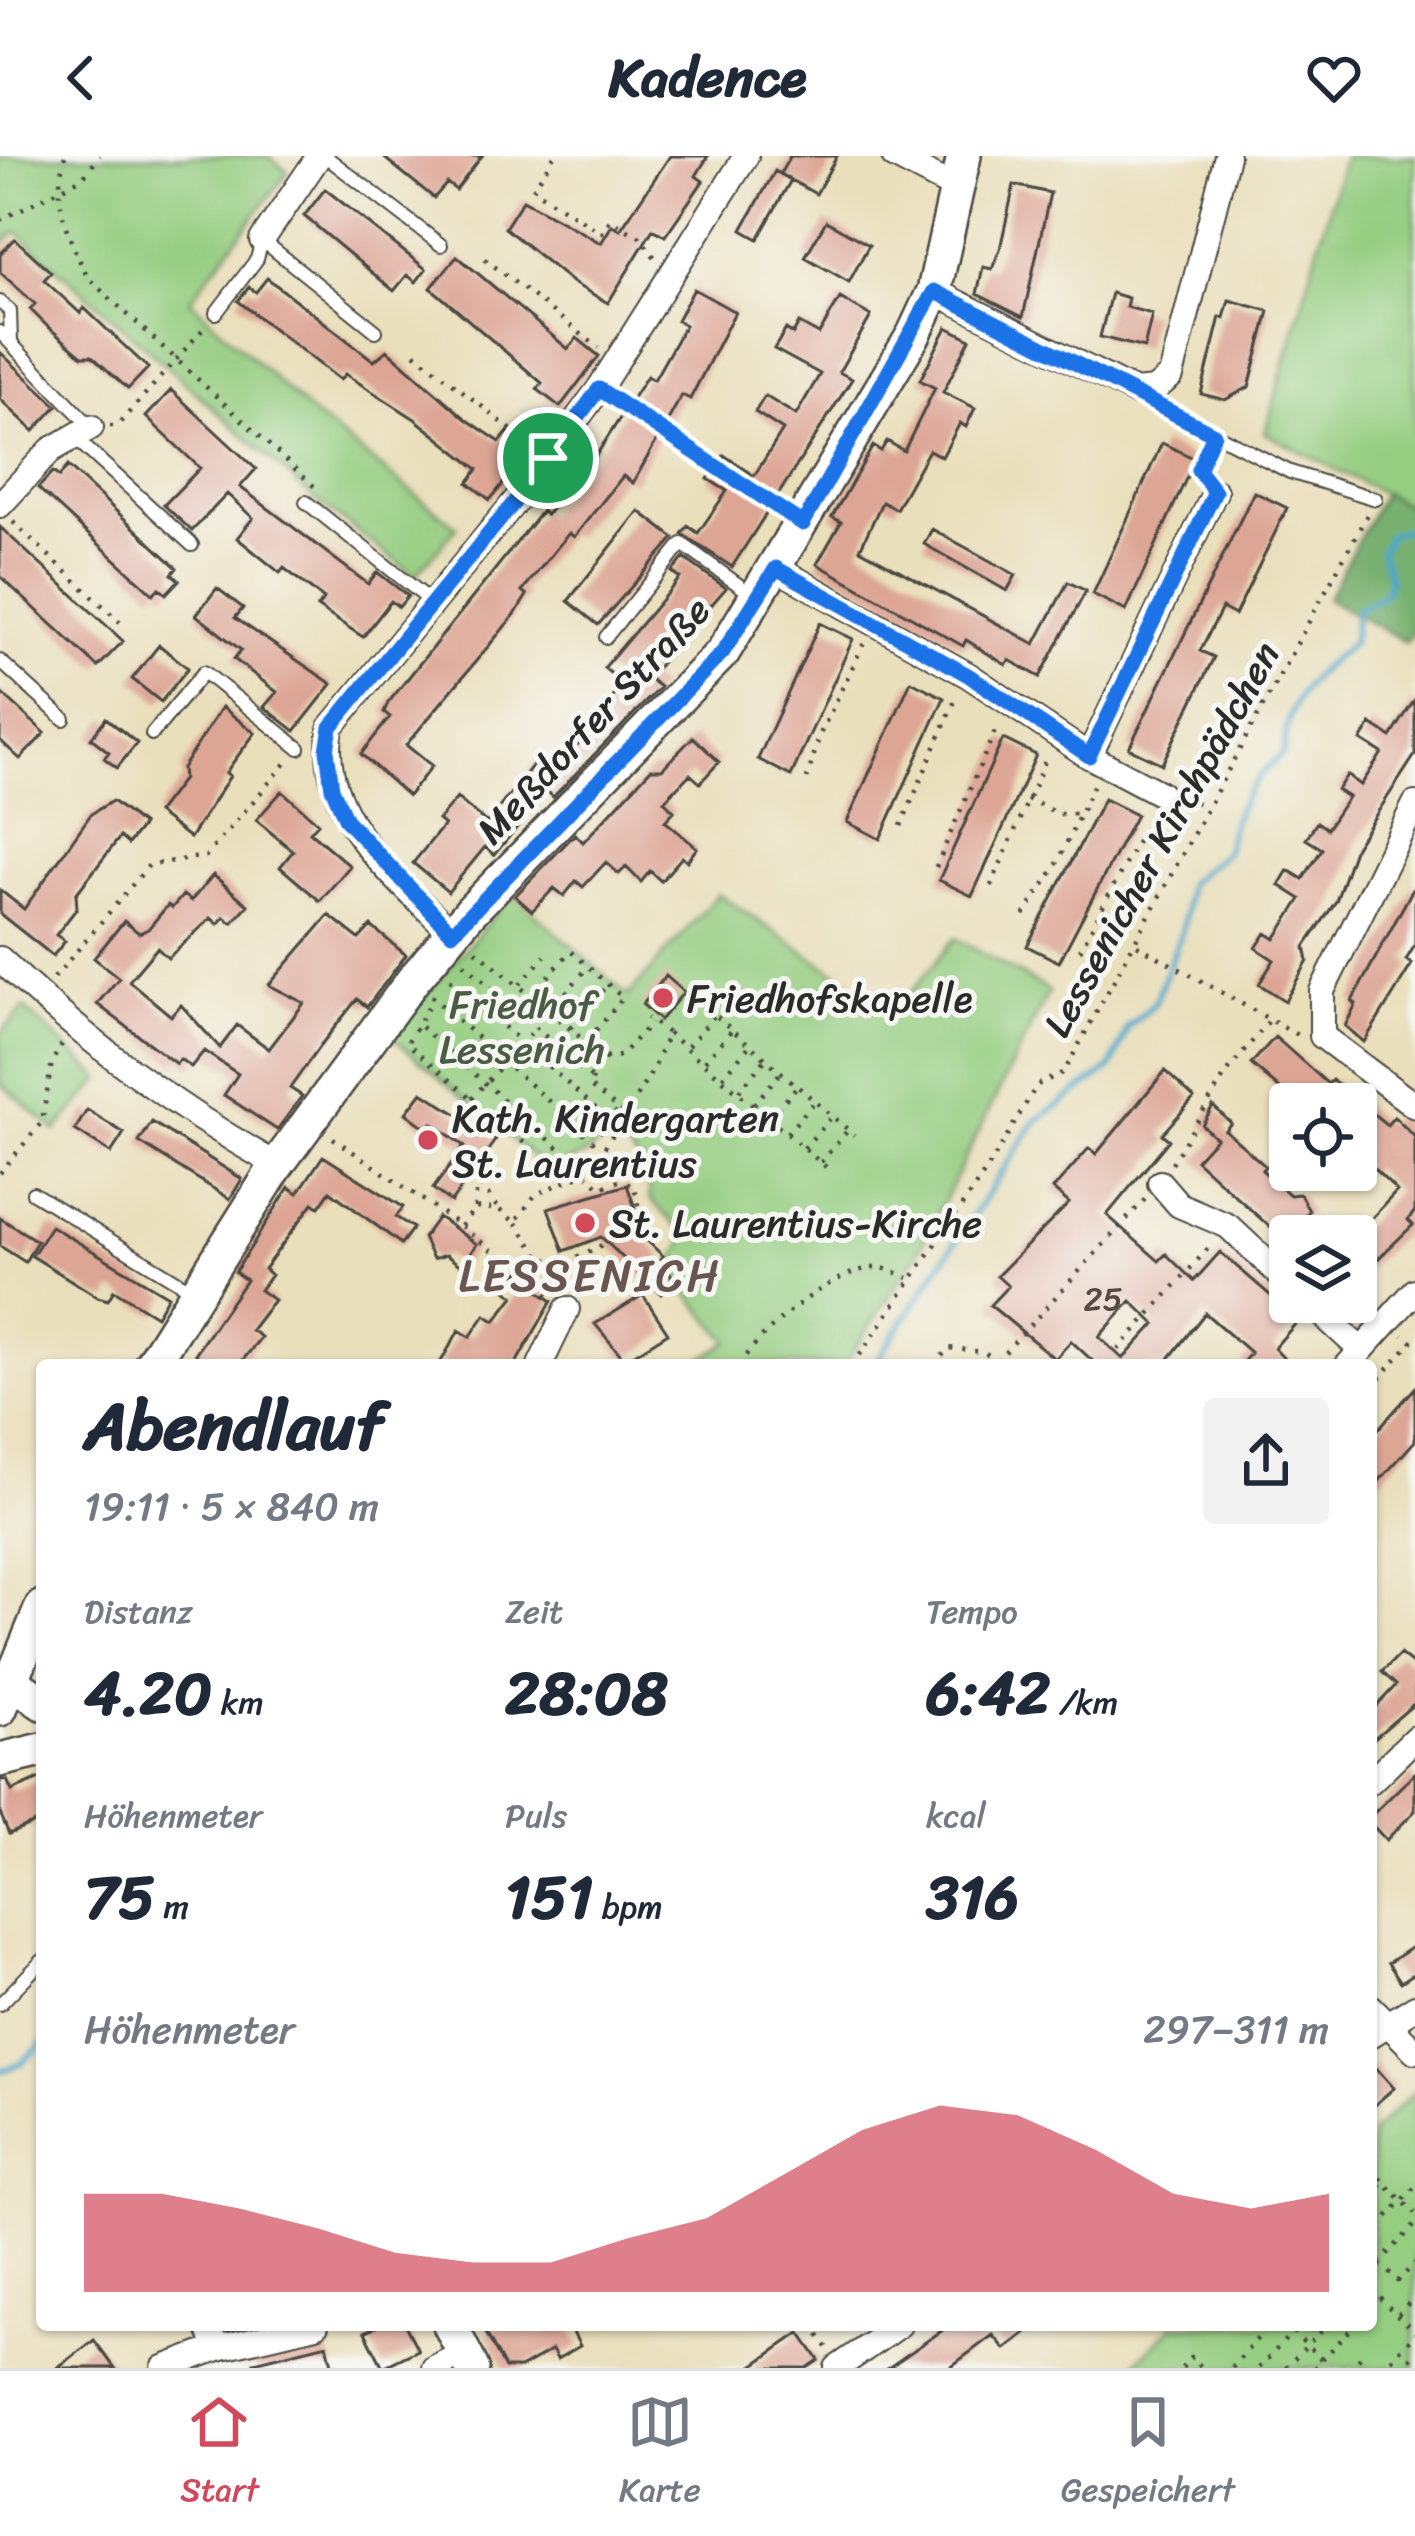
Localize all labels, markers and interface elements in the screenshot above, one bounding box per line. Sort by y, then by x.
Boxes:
text: Kadence [608,30,807,126]
icon: back [48,45,114,111]
icon: heart [1301,45,1367,111]
pin [497,407,599,509]
icon: arrive [515,425,581,491]
street label: Meßdorfer Straße [458,579,728,861]
street label: Lessenicher Kirchpädchen [1023,628,1299,1050]
place label: Friedhofskapelle [687,964,973,1033]
park label: Friedhof Lessenich [439,970,605,1084]
marker: Friedhofskapelle [650,985,676,1011]
map controls [1269,1083,1377,1323]
button: locate [1269,1083,1377,1191]
place label: Kath. Kindergarten St. Laurentius [452,1084,779,1198]
marker: Kath. Kindergarten St. Laurentius [415,1127,441,1153]
place label: St. Laurentius-Kirche [609,1189,982,1258]
marker: St. Laurentius-Kirche [572,1210,598,1236]
button: layers [1269,1215,1377,1323]
district label: LESSENICH [458,1236,722,1316]
house number: 25 [1083,1270,1123,1328]
text: Abendlauf [84,1368,384,1485]
button: share [1203,1398,1329,1524]
text: 19:11 · 5 × 840 m [84,1472,379,1541]
text: Distanz [84,1583,193,1641]
text: Zeit [505,1583,563,1641]
text: Tempo [926,1583,1018,1641]
text: 4.20 [84,1641,212,1747]
text: 28:08 [505,1641,668,1747]
text: 6:42 [926,1641,1050,1747]
text: km [212,1674,264,1732]
text: /km [1050,1674,1118,1732]
text: Höhenmeter [84,1787,262,1845]
text: Puls [505,1787,567,1845]
text: kcal [926,1787,986,1845]
text: 75 [84,1845,155,1951]
text: 151 [505,1845,593,1951]
text: 316 [926,1845,1019,1951]
text: m [155,1878,189,1936]
text: bpm [593,1878,663,1936]
text: Höhenmeter [84,1995,295,2064]
text: 297–311 m [1143,1995,1329,2064]
tab: Start [180,2389,259,2519]
tab: Karte [619,2389,701,2519]
tab: Gespeichert [1061,2389,1235,2519]

